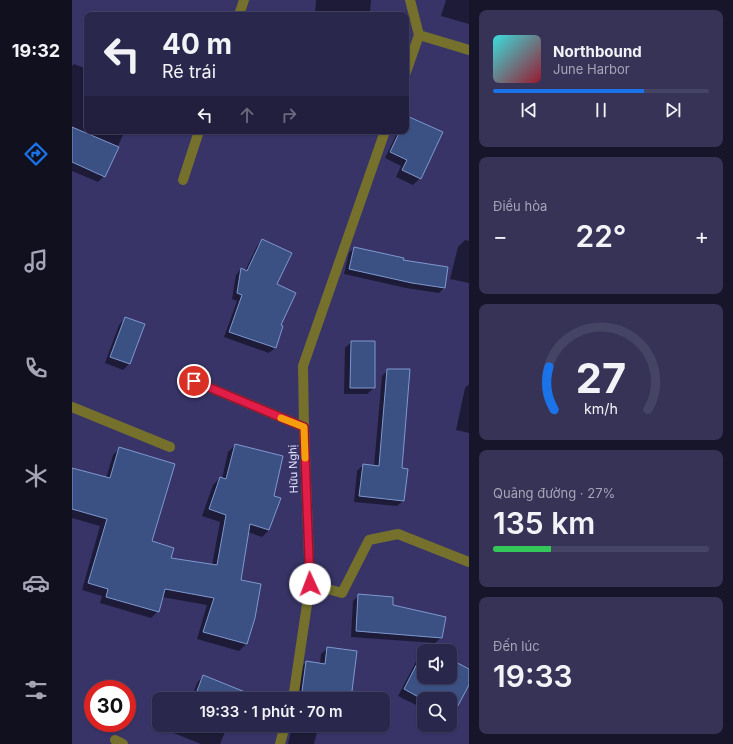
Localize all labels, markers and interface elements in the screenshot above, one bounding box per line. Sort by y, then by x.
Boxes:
text: 40 m [162,27,232,61]
icon: left [96,28,148,80]
text: 19:32 [12,40,60,61]
text: Northbound [553,42,642,61]
text: Rẽ trái [162,61,216,82]
text: June Harbor [553,61,630,77]
icon: previous [518,99,540,121]
icon: pause [590,99,612,121]
icon: next [662,99,684,121]
icon: left [194,104,216,126]
icon: ahead [236,104,258,126]
icon: right [278,104,300,126]
icon: directions [22,140,50,168]
text: Điều hòa [493,198,547,214]
text: 22° [575,218,627,254]
text: − [493,223,508,249]
text: + [694,223,709,249]
icon: music [22,247,50,275]
text: 27 [576,353,626,403]
icon: phone [22,354,50,382]
pin [177,364,211,398]
icon: arrive [183,370,205,392]
text: km/h [584,400,618,417]
street label: Hữu Nghị [285,444,301,494]
icon: climate [22,462,50,490]
text: Quãng đường · 27% [493,485,615,501]
text: 135 km [493,505,595,541]
position arrow [289,563,331,605]
icon: car [22,569,50,597]
text: Đến lúc [493,638,540,654]
map controls [417,644,457,732]
button: sound [417,644,457,684]
text: 19:33 [493,658,573,694]
icon: filters [22,676,50,704]
speed limit sign: 30 [84,680,136,732]
button: search [417,692,457,732]
text: 19:33 · 1 phút · 70 m [199,702,343,721]

